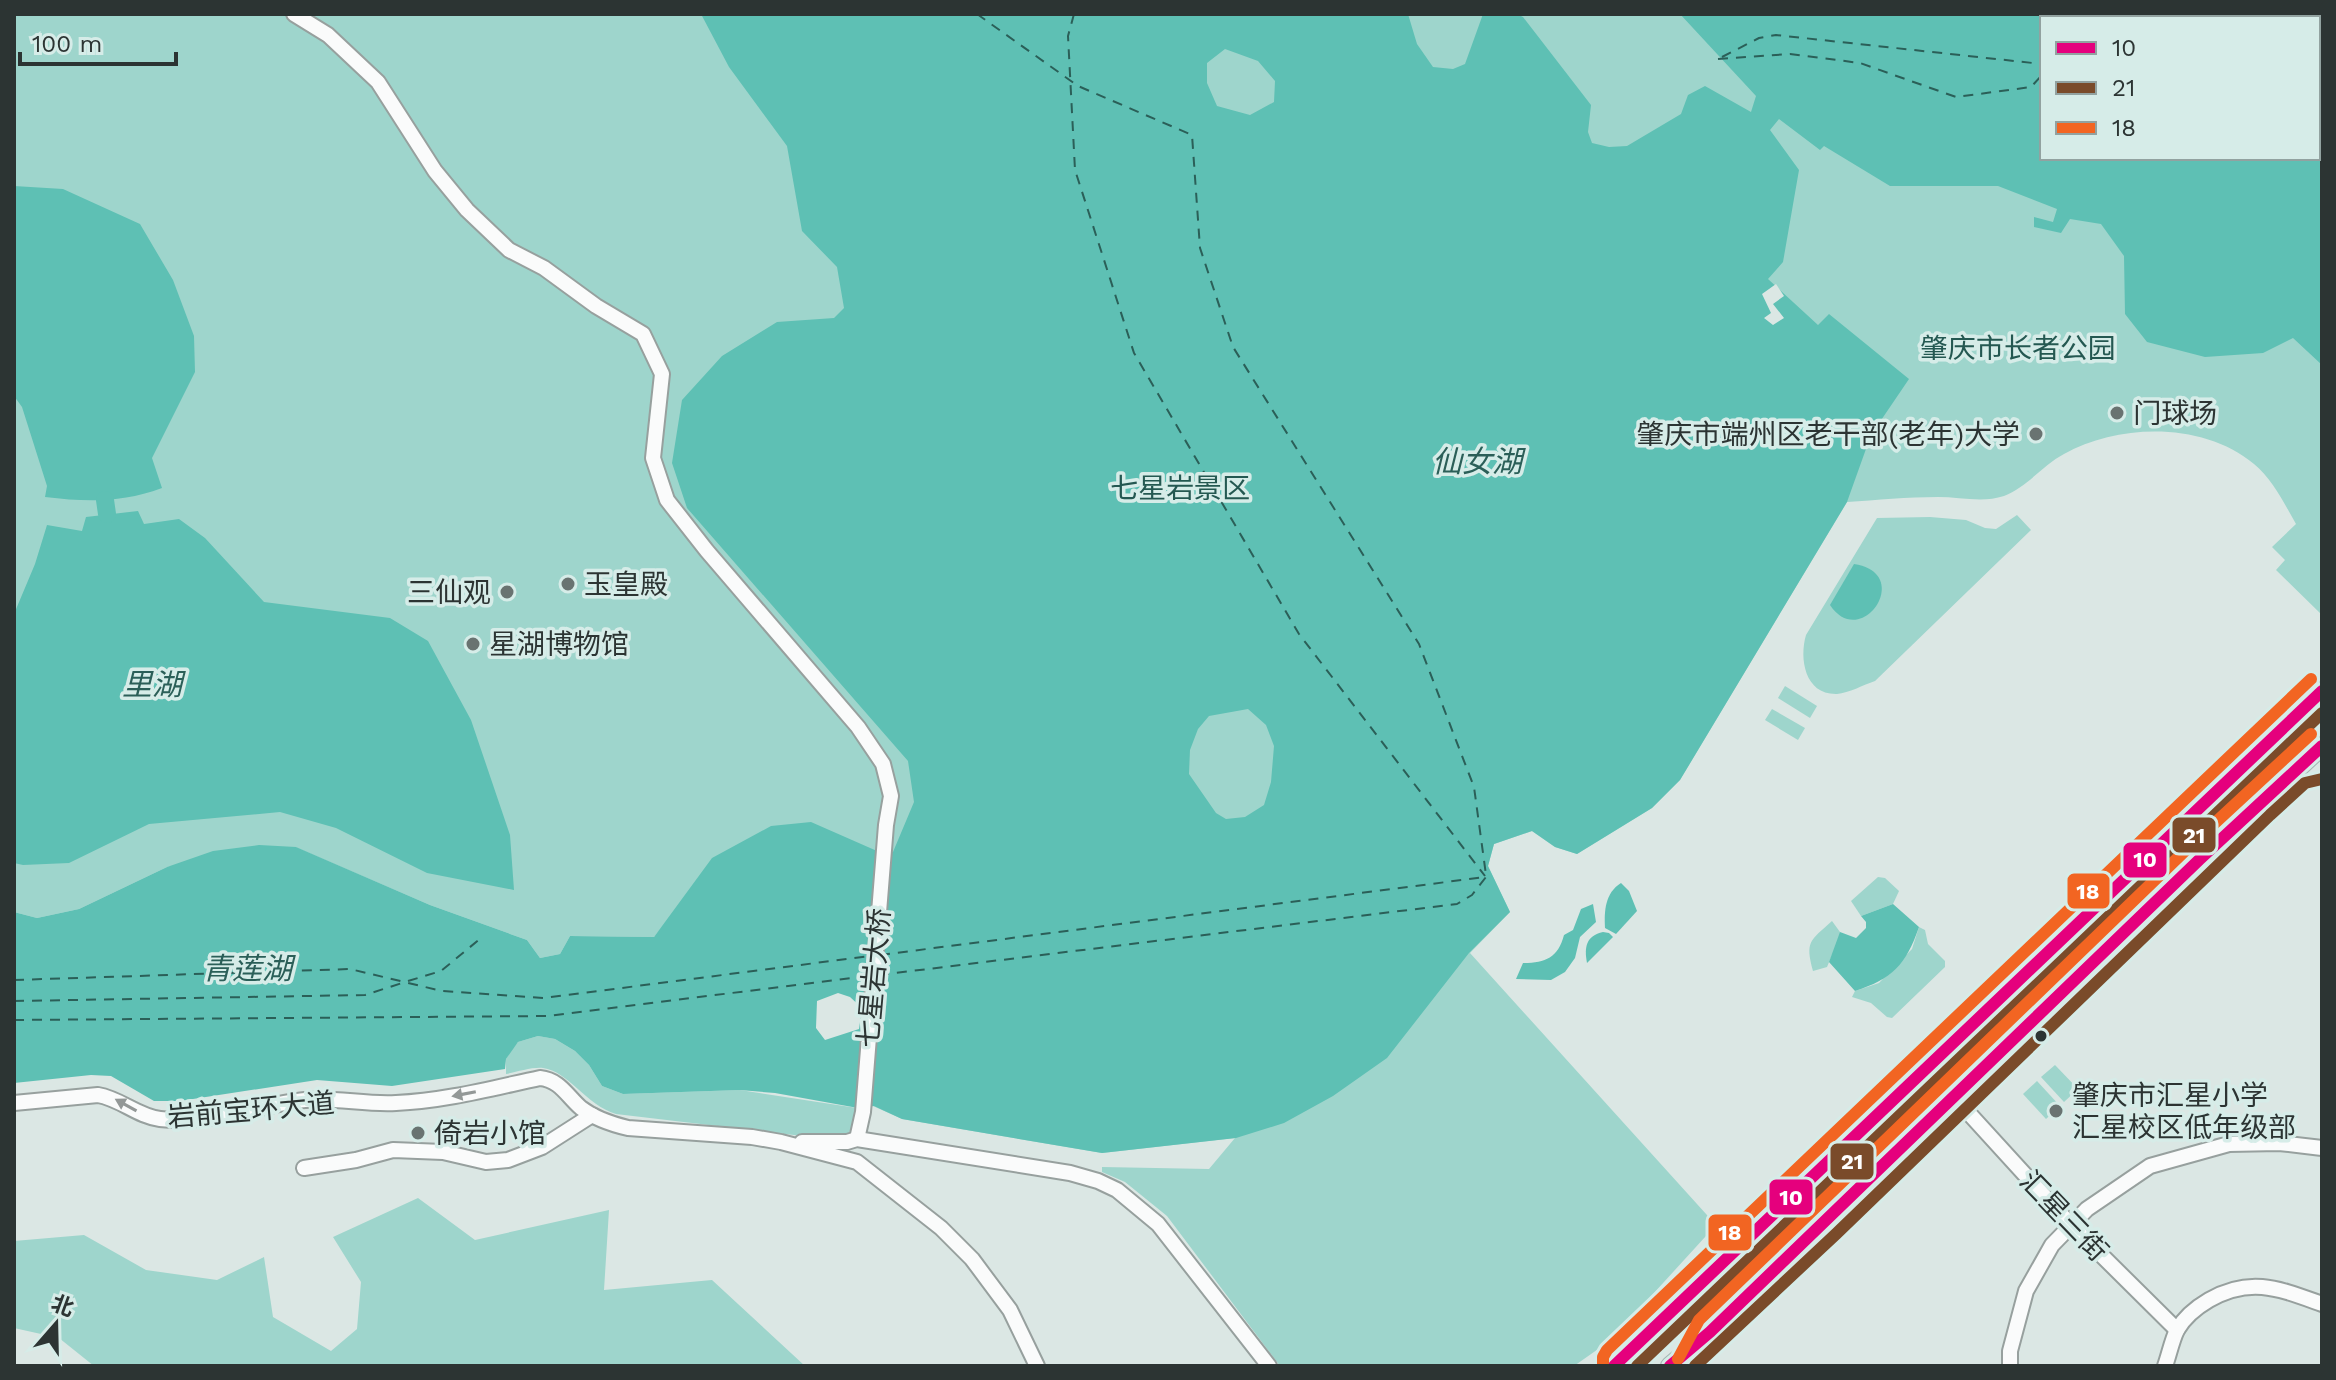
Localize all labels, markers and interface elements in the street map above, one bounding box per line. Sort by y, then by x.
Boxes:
scale bar [20,16,176,66]
legend [2040,16,2320,160]
text: 100 m [32,30,102,58]
text: 10 [2112,34,2136,62]
text: 21 [2112,74,2135,102]
text: 18 [2112,114,2136,142]
park label: 肇庆市长者公园 [1920,332,2116,365]
place label: 门球场 [2133,397,2217,430]
marker: 门球场 [2108,404,2126,422]
place label: 肇庆市端州区老干部(老年)大学 [1636,418,2020,451]
marker: 肇庆市端州区老干部(老年)大学 [2027,425,2045,443]
water label: 仙女湖 [1432,444,1526,479]
park label: 七星岩景区 [1110,472,1250,505]
place label: 玉皇殿 [584,568,668,601]
marker: 玉皇殿 [559,575,577,593]
place label: 三仙观 [407,576,491,609]
marker: 三仙观 [498,583,516,601]
place label: 星湖博物馆 [489,628,629,661]
marker: 星湖博物馆 [464,635,482,653]
water label: 里湖 [122,667,186,702]
line badge: 21 [2171,816,2217,854]
text: 21 [2183,823,2205,848]
line badge: 10 [2122,841,2168,879]
text: 10 [2133,847,2157,872]
line badge: 18 [2066,872,2111,910]
text: 18 [2076,879,2100,904]
street label: 七星岩大桥 [851,907,897,1049]
water label: 青莲湖 [202,951,296,986]
unlabelled marker [2033,1028,2049,1044]
place label: 肇庆市汇星小学 汇星校区低年级部 [2072,1079,2296,1144]
street label: 岩前宝环大道 [166,1086,336,1134]
one-way arrow [451,1088,476,1100]
one-way arrow [114,1099,137,1112]
marker: 肇庆市汇星小学 汇星校区低年级部 [2047,1102,2065,1120]
place label: 倚岩小馆 [434,1117,546,1150]
marker: 倚岩小馆 [409,1124,427,1142]
line badge: 21 [1829,1142,1875,1181]
text: 21 [1841,1149,1863,1174]
street label: 汇星三街 [2013,1164,2115,1268]
line badge: 10 [1768,1178,1814,1216]
text: 10 [1779,1185,1803,1210]
line badge: 18 [1707,1213,1753,1252]
text: 18 [1718,1220,1742,1245]
north arrow [16,1284,96,1364]
text: 北 [48,1290,77,1321]

